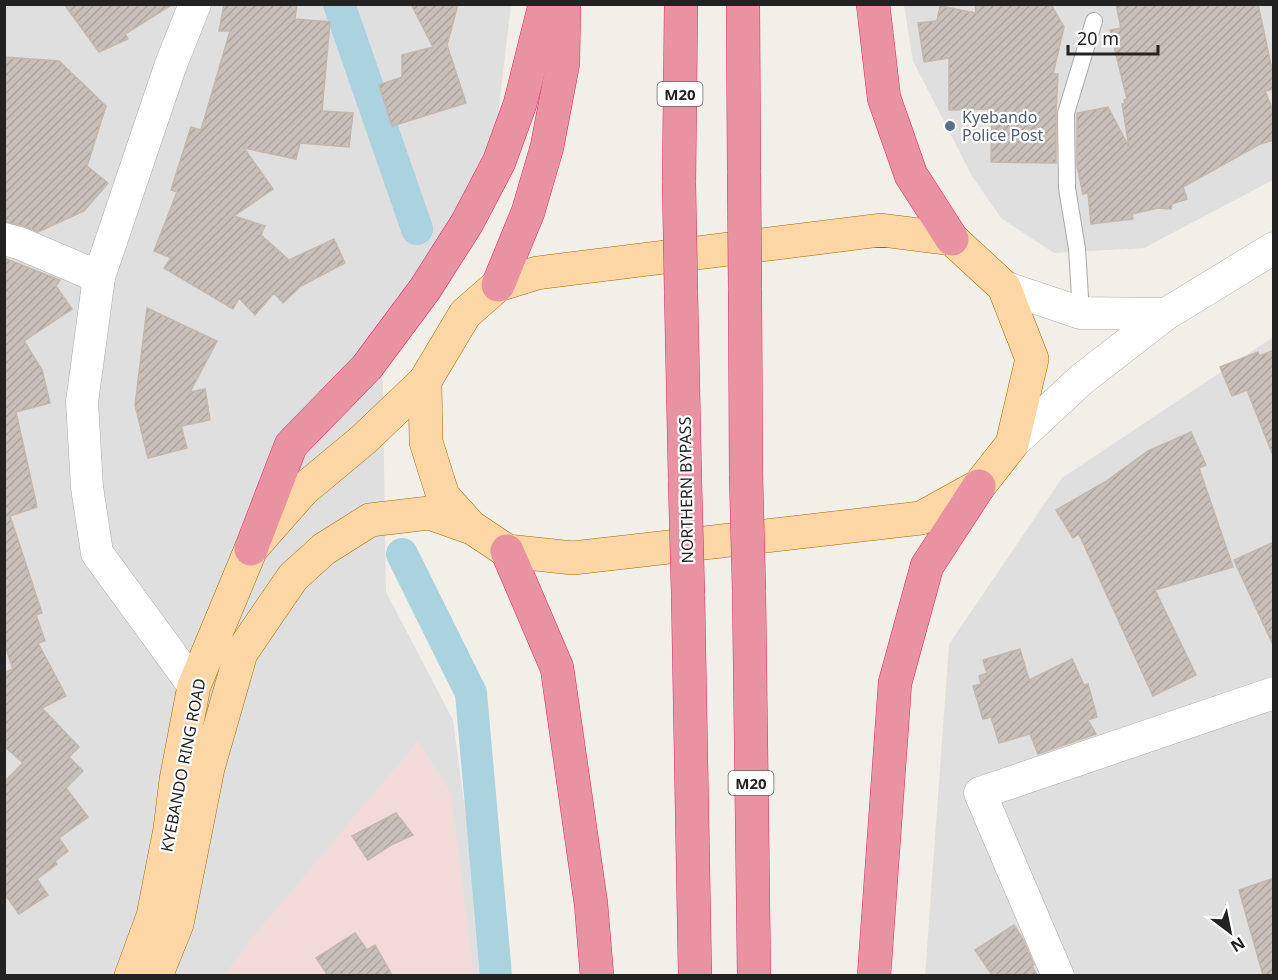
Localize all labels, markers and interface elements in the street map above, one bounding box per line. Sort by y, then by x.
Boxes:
scale bar [1068,18,1158,56]
text: 20 m [1077,26,1119,50]
road number: M20 [658,82,702,106]
place label: Kyebando Police Post [962,106,1044,146]
marker: Kyebando Police Post [943,119,957,133]
street label: NORTHERN BYPASS [674,416,698,564]
street label: KYEBANDO RING ROAD [155,676,211,854]
road number: M20 [728,771,774,795]
north arrow [1200,902,1260,962]
text: N [1227,932,1249,957]

